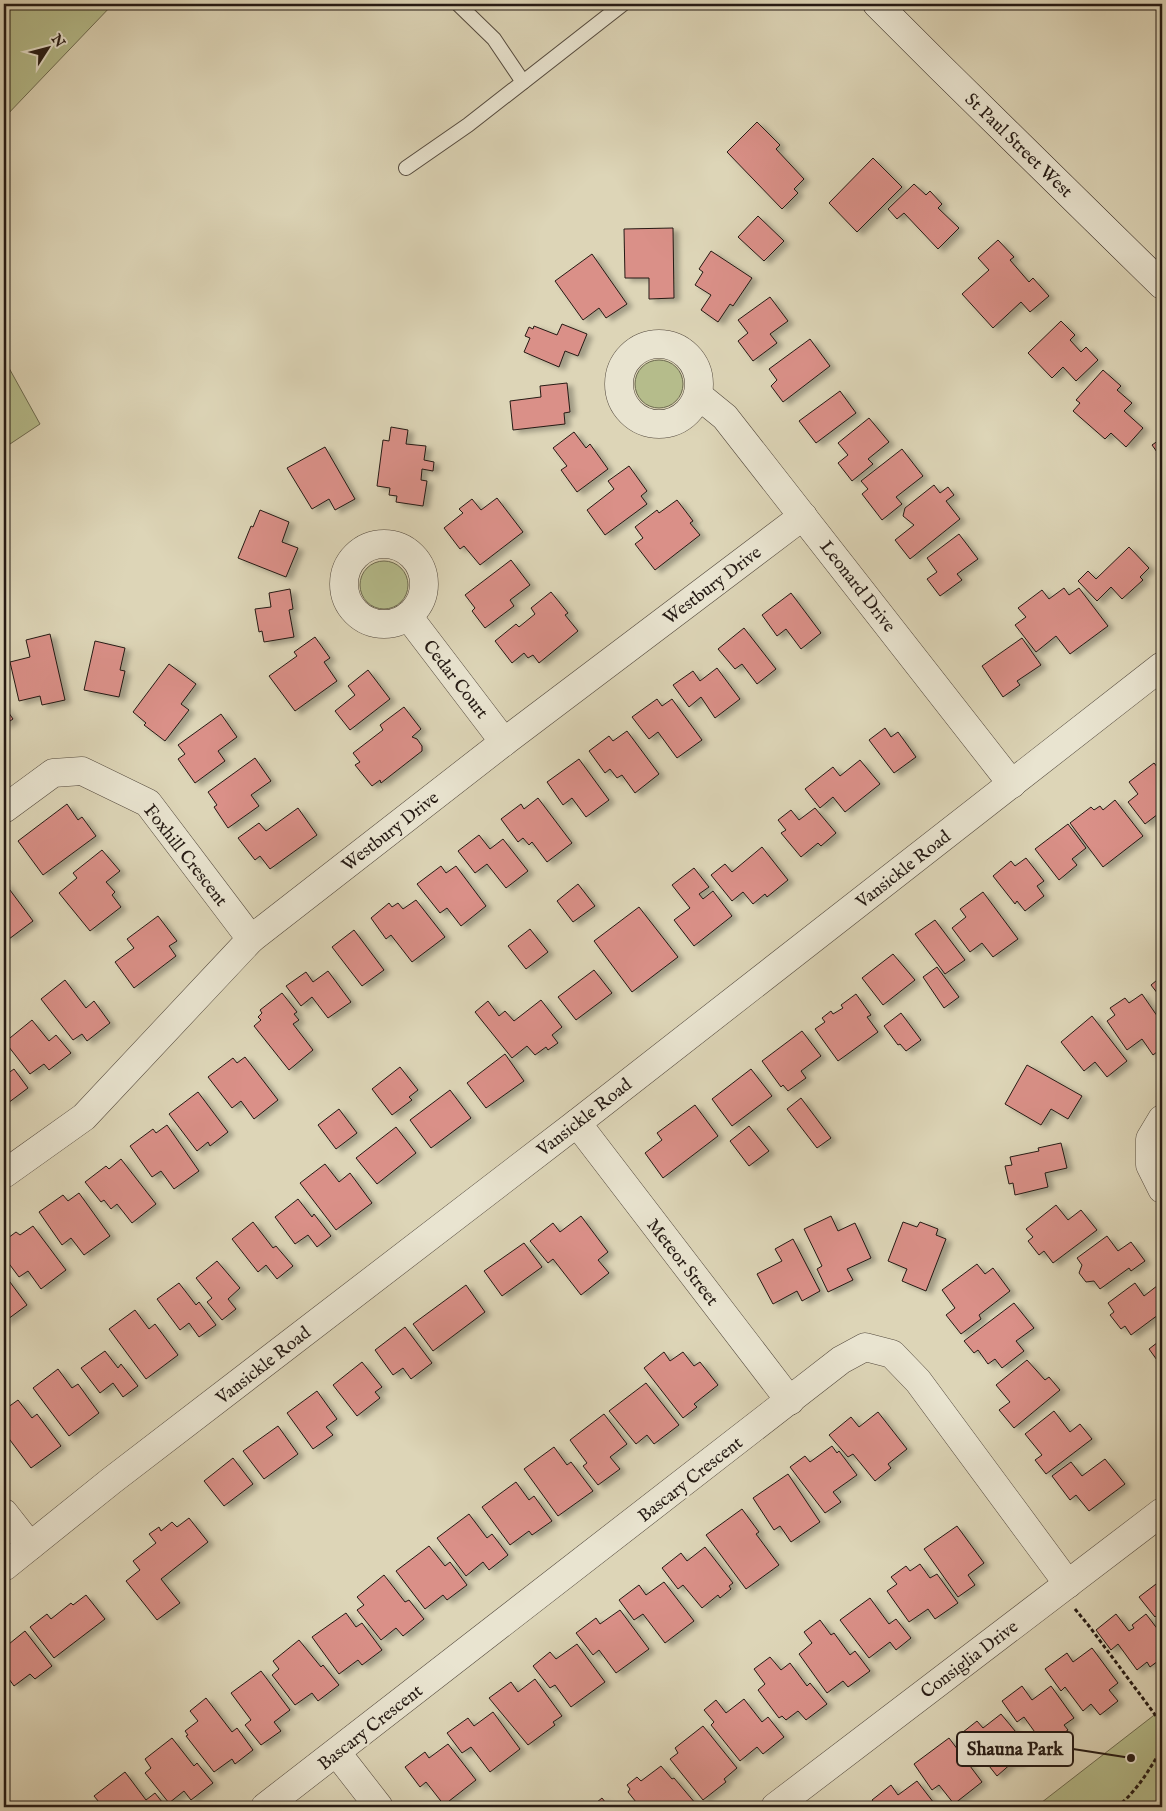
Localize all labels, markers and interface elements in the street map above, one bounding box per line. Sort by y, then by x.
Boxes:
north arrow [22,22,72,72]
text: N [46,30,69,51]
street label: St Paul Street West [959,89,1077,203]
street label: Leonard Drive [814,536,900,637]
street label: Westbury Drive [659,542,767,631]
street label: Cedar Court [417,636,493,724]
street label: Westbury Drive [338,787,444,877]
street label: Foxhill Crescent [138,800,232,912]
street label: Vansickle Road [851,826,956,915]
street label: Vansickle Road [532,1074,637,1163]
street label: Meteor Street [641,1215,723,1311]
street label: Vansickle Road [211,1322,316,1411]
street label: Bascary Crescent [634,1432,748,1528]
street label: Consiglia Drive [917,1616,1023,1704]
street label: Bascary Crescent [314,1680,428,1776]
callout: Shauna Park [957,1732,1073,1766]
text: Shauna Park [967,1738,1064,1762]

